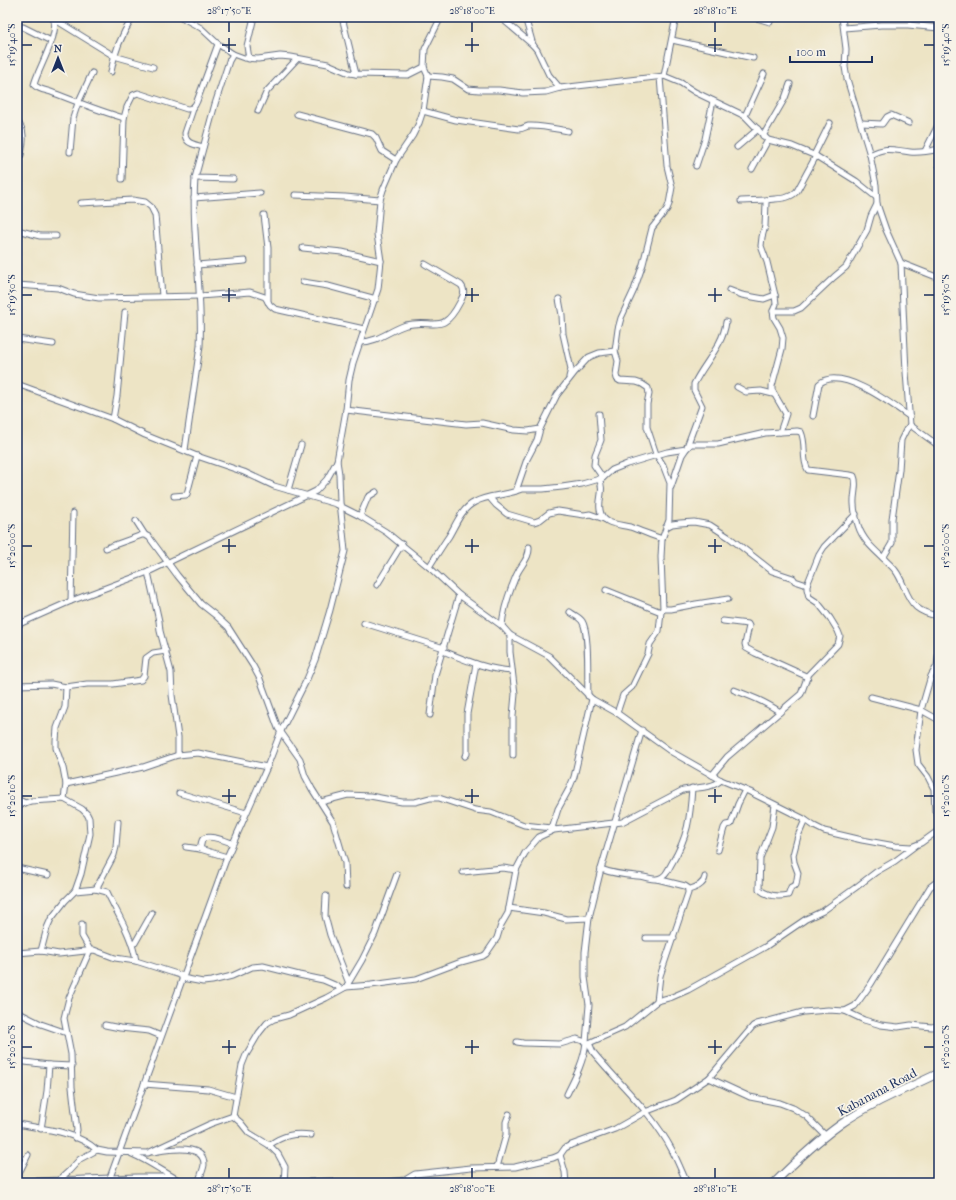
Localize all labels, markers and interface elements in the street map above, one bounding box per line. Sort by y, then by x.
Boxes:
text: 28°17'50"E [207,5,251,17]
text: 28°18'00"E [449,5,495,17]
text: 28°18'10"E [693,5,737,17]
text: 15°19'40"S [6,24,18,66]
text: 15°19'40"S [940,24,952,66]
north arrow [38,38,78,78]
scale bar [790,38,872,64]
text: N [54,42,63,55]
text: 100 m [796,45,826,59]
text: 15°19'50"S [6,274,18,316]
text: 15°19'50"S [940,274,952,316]
text: 15°20'00"S [6,524,18,568]
text: 15°20'00"S [940,524,952,568]
text: 15°20'10"S [6,775,18,817]
text: 15°20'10"S [940,775,952,817]
text: 15°20'20"S [6,1025,18,1069]
text: 15°20'20"S [940,1025,952,1069]
street label: Kabanana Road [835,1064,920,1119]
text: 28°17'50"E [207,1183,251,1195]
text: 28°18'00"E [449,1183,495,1195]
text: 28°18'10"E [693,1183,737,1195]

